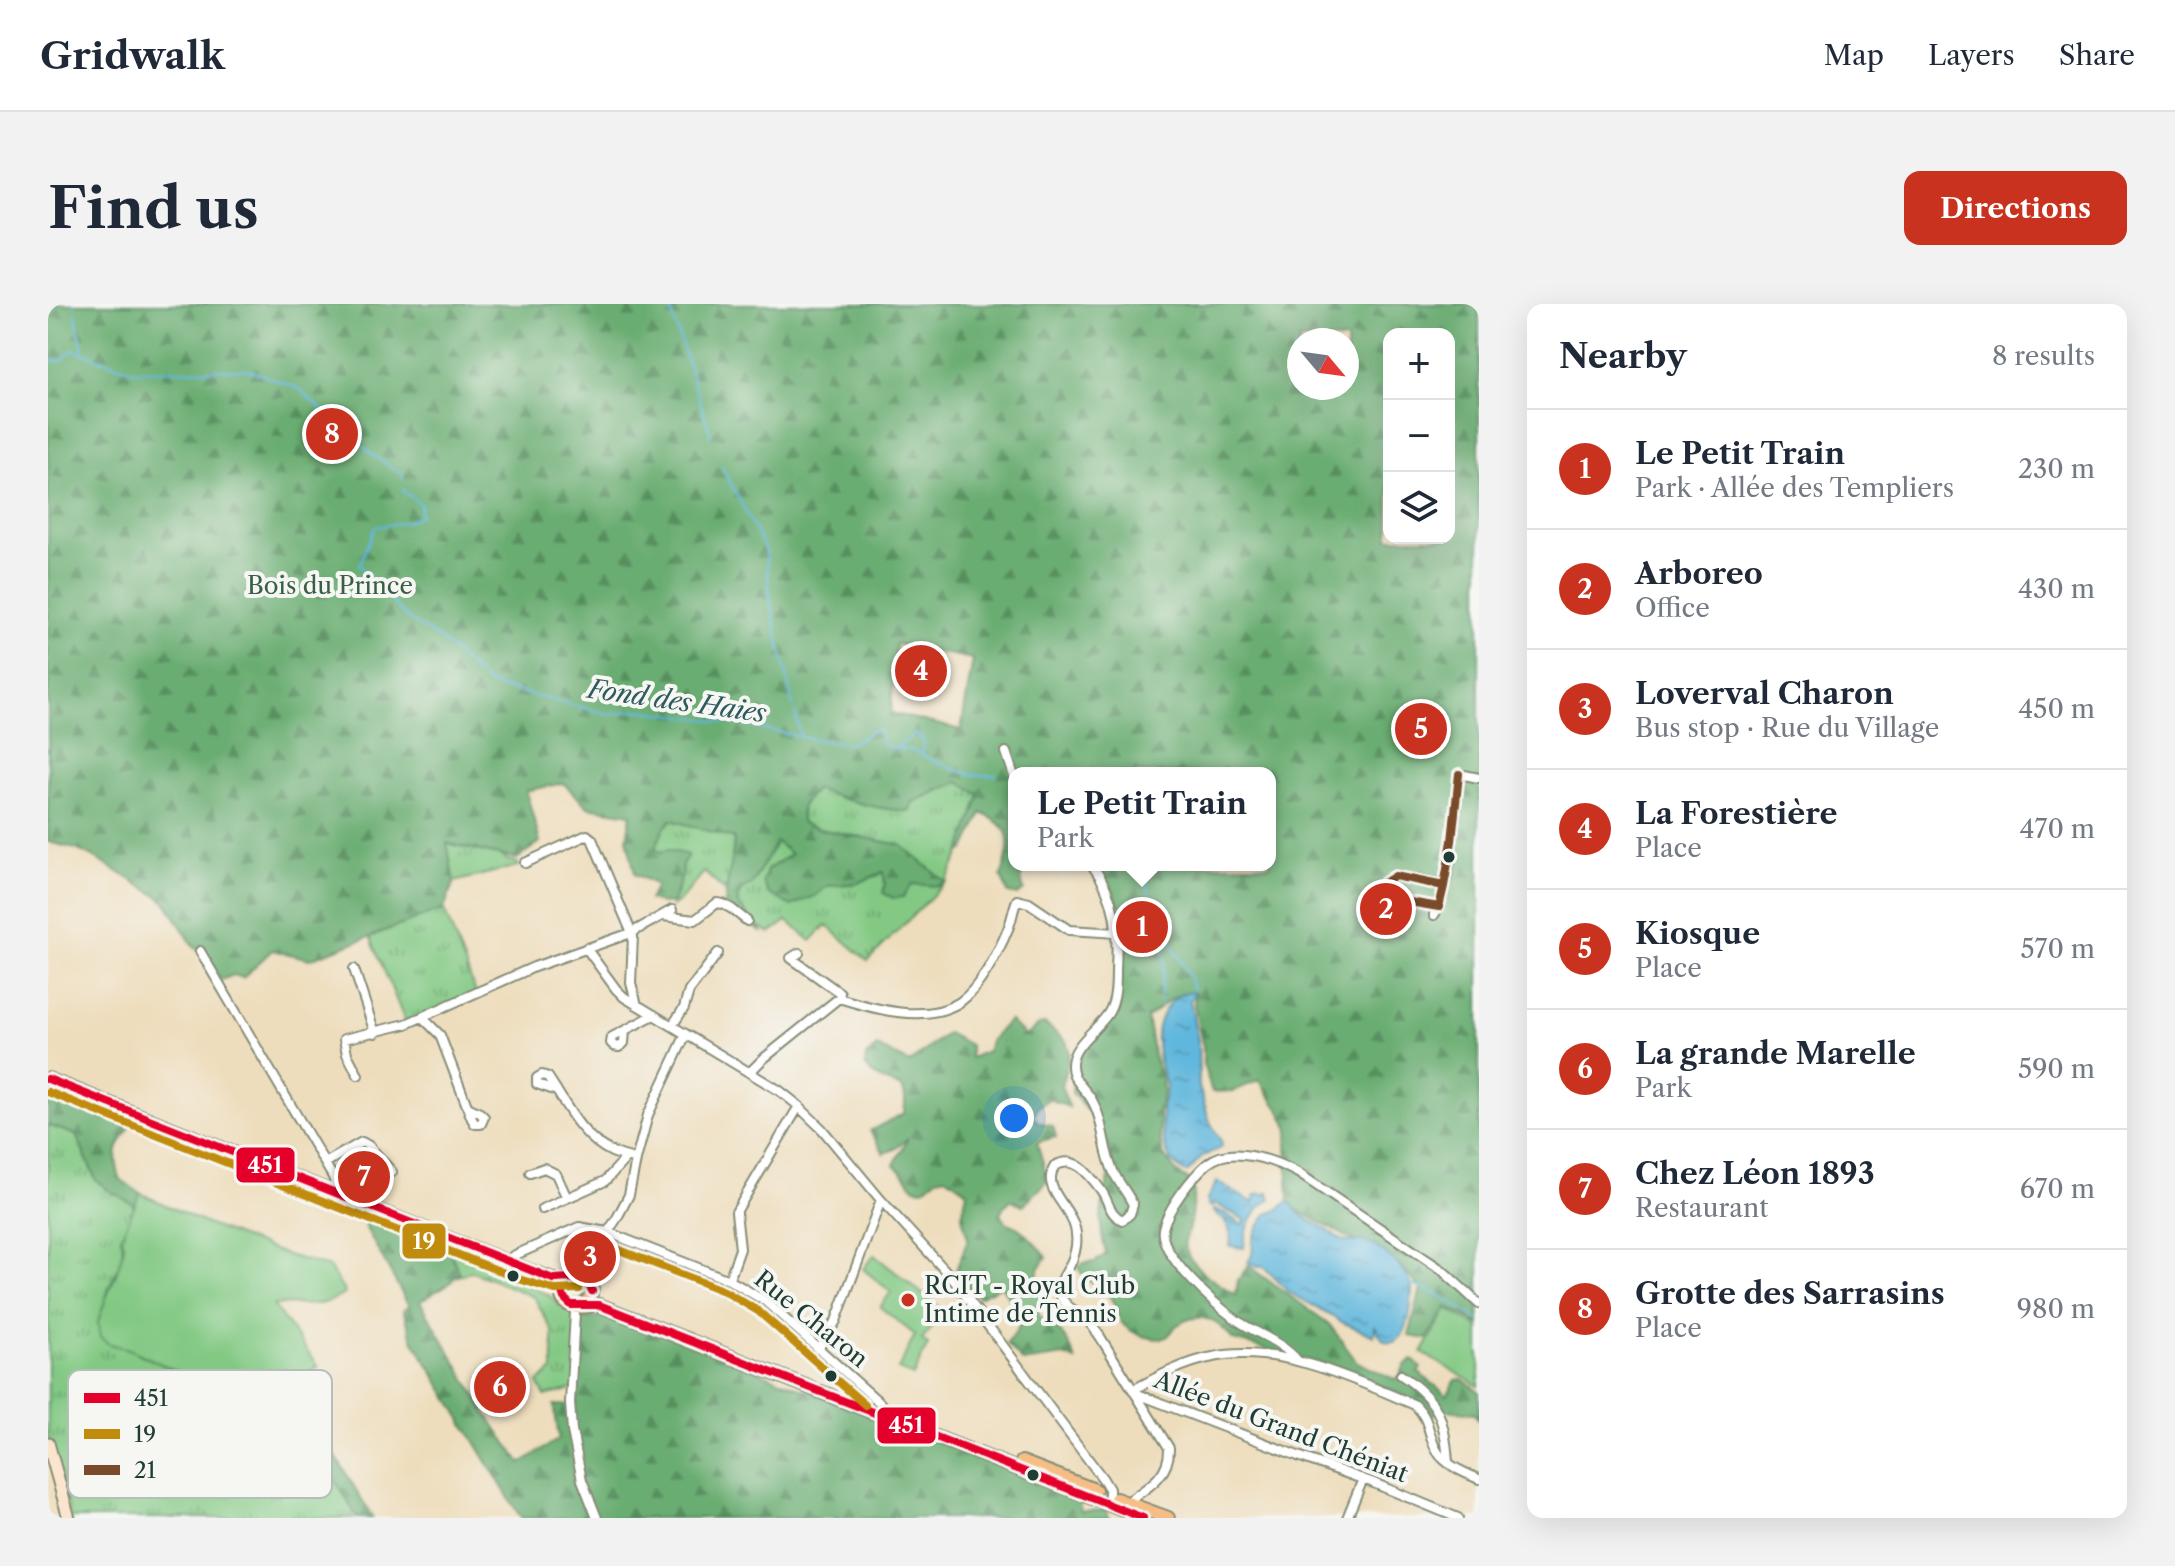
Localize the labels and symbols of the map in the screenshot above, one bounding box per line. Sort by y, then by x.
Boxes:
north arrow [1287,328,1359,400]
pin: 8 [306,404,358,464]
park label: Bois du Prince [247,571,413,600]
pin: 4 [895,641,947,701]
water label: Fond des Haies [584,672,769,729]
pin: 5 [1395,699,1447,759]
unlabelled marker [1441,849,1457,865]
pin: 2 [1360,879,1412,939]
pin: 1 [1116,897,1168,957]
your location [994,1098,1034,1138]
line badge: 451 [235,1146,296,1184]
pin: 7 [338,1147,390,1207]
text: 451 [247,1152,283,1179]
line badge: 19 [401,1222,447,1260]
pin: 3 [564,1227,616,1287]
text: 19 [412,1228,436,1255]
street label: Rue Charon [749,1264,874,1373]
unlabelled marker [505,1268,521,1284]
place label: RCIT - Royal Club Intime de Tennis [924,1271,1135,1328]
marker: RCIT - Royal Club Intime de Tennis [899,1291,917,1309]
pin: 6 [474,1357,526,1417]
street label: Allée du Grand Chéniat [1149,1364,1413,1489]
unlabelled marker [823,1368,839,1384]
legend [68,1370,332,1498]
text: 451 [134,1385,168,1412]
line badge: 451 [876,1406,937,1445]
text: 451 [888,1412,924,1439]
text: 19 [134,1421,156,1448]
text: 21 [134,1457,156,1484]
unlabelled marker [1025,1467,1041,1483]

